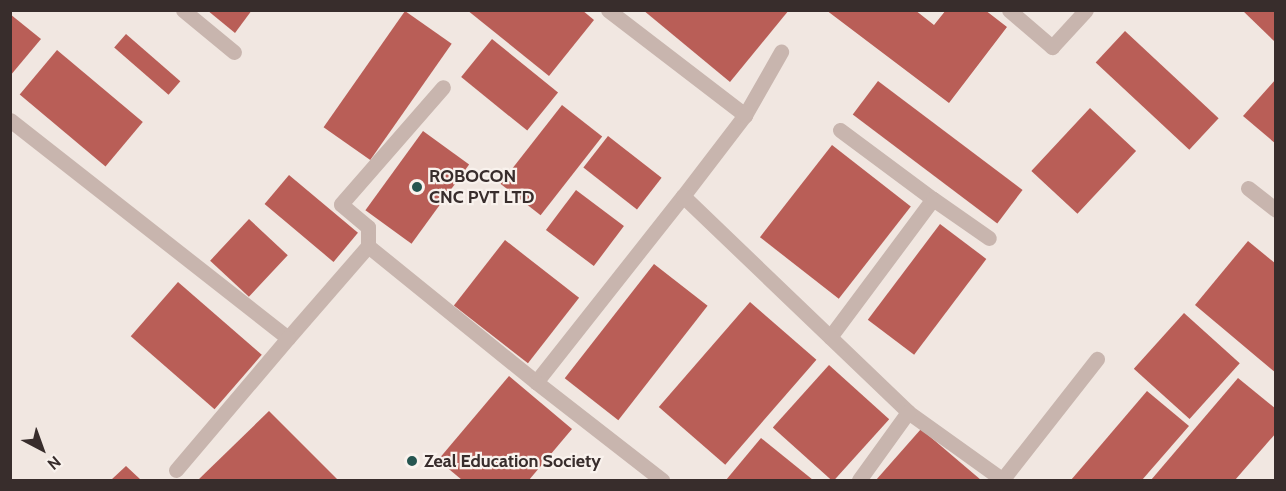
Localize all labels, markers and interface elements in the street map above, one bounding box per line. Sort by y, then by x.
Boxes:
place label: ROBOCON CNC PVT LTD [429,166,534,208]
marker: ROBOCON CNC PVT LTD [410,180,424,194]
north arrow [12,419,72,479]
place label: Zeal Education Society [424,450,601,472]
text: N [44,452,65,474]
marker: Zeal Education Society [405,454,419,468]

